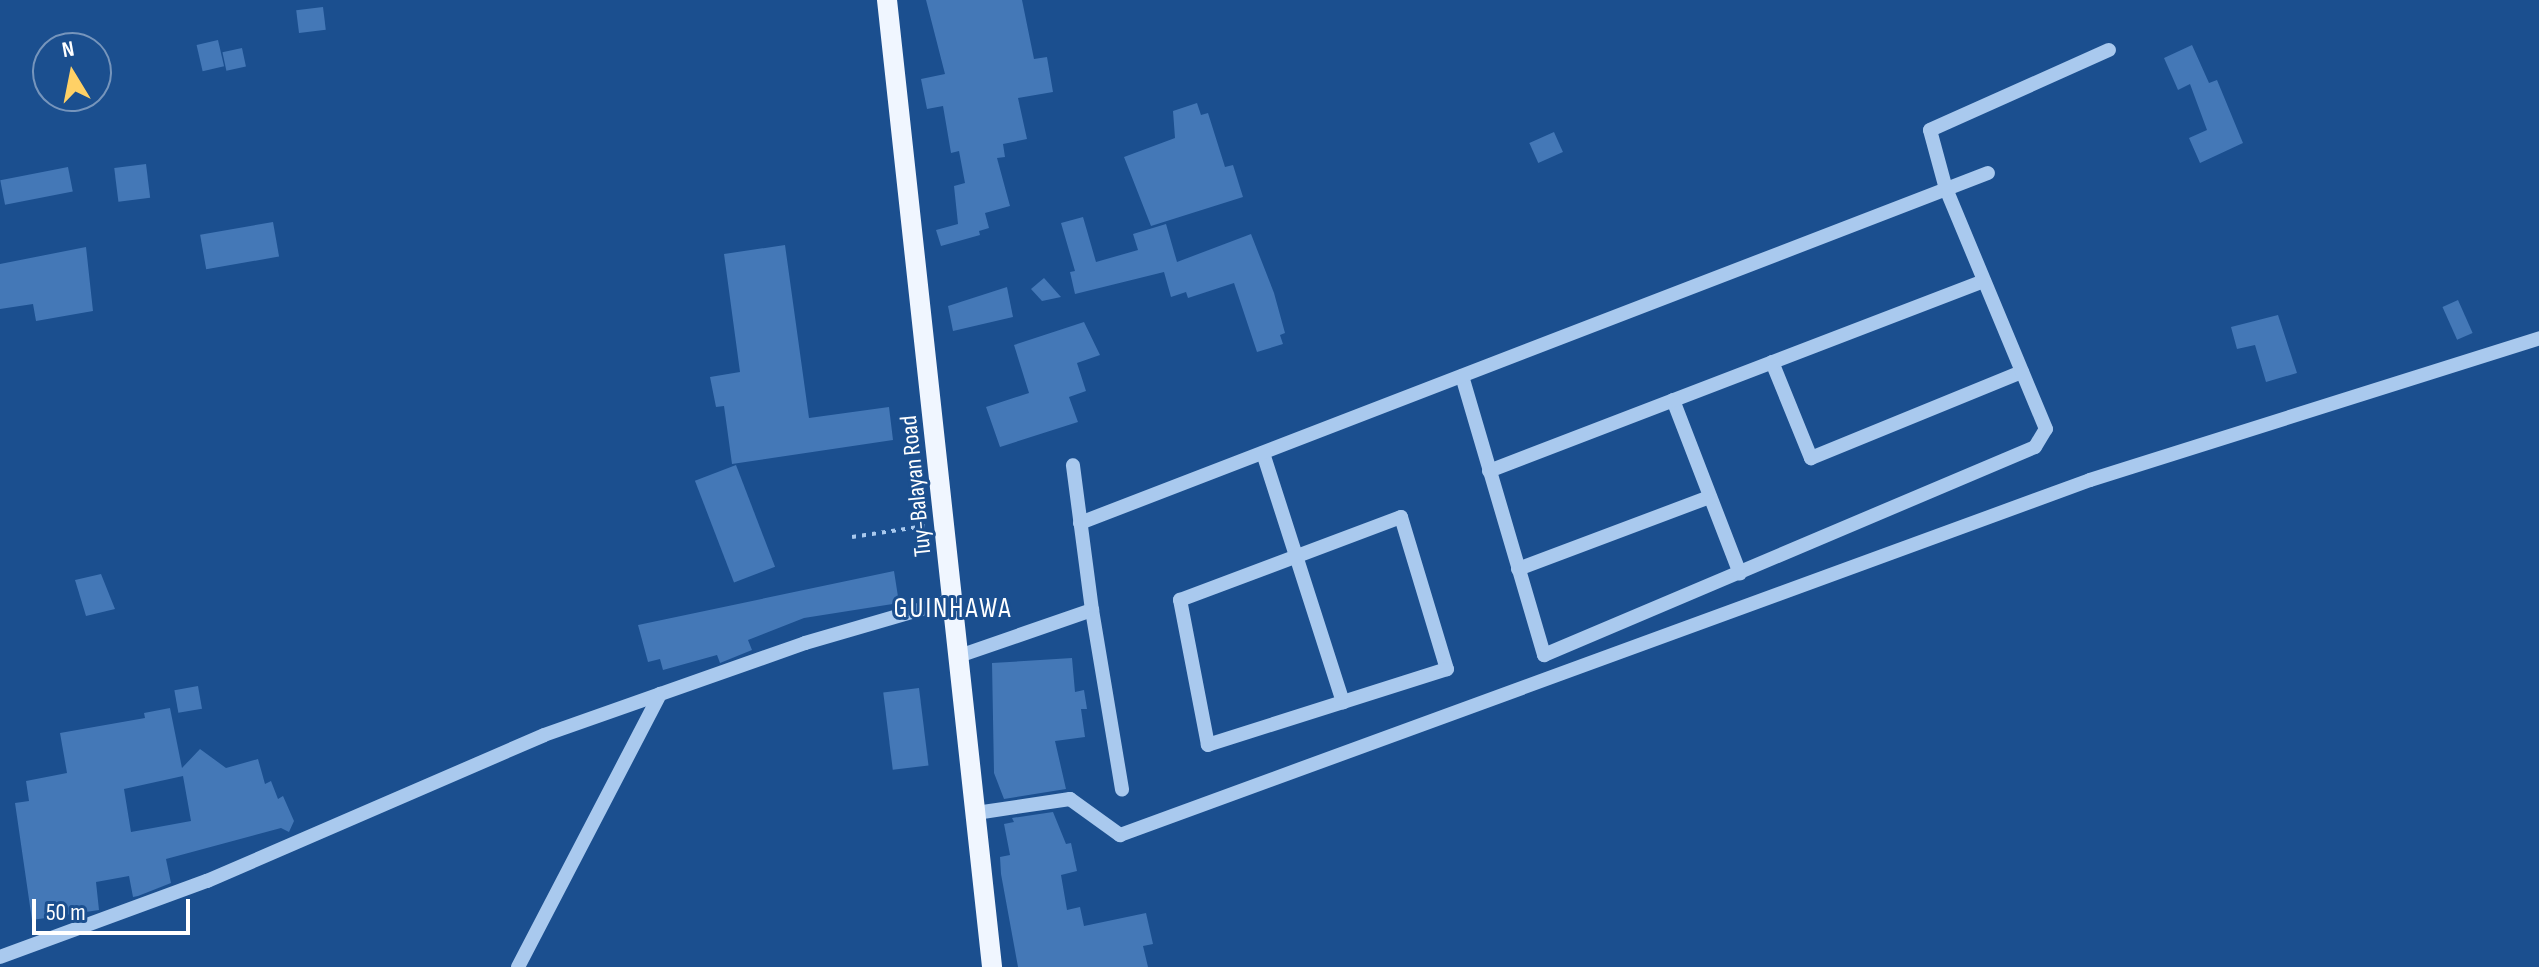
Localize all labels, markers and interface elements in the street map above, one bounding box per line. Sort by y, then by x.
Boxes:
north arrow [32,32,112,112]
text: N [60,36,76,64]
street label: Tuy-Balayan Road [894,414,938,558]
district label: GUINHAWA [894,592,1012,626]
scale bar [36,883,194,933]
text: 50 m [46,898,86,927]

